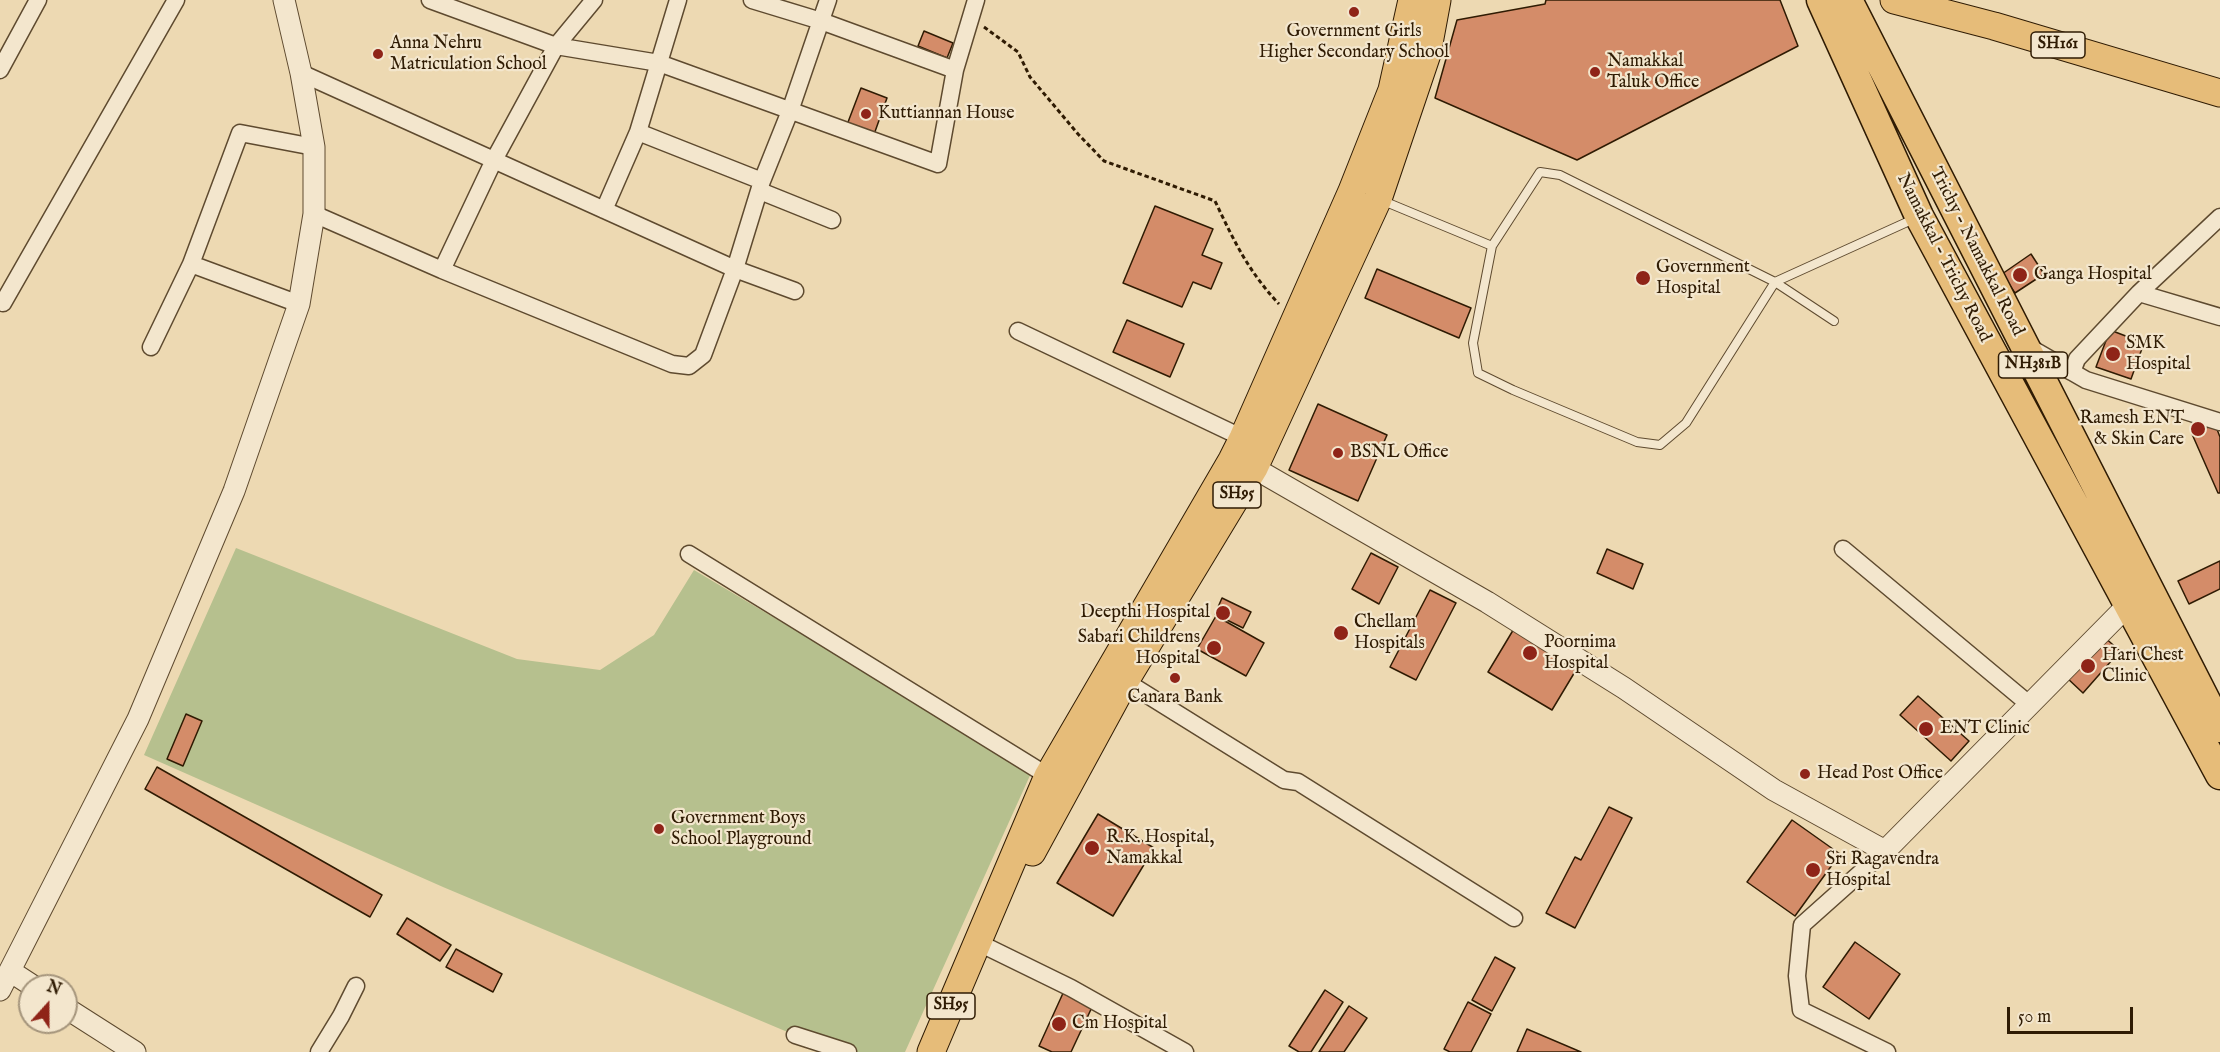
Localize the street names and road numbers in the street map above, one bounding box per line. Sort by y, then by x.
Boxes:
road number: SH161 [2031,32,2085,58]
street label: Trichy - Namakkal Road [1924,164,2028,340]
street label: Namakkal - Trichy Road [1891,170,1995,346]
road number: NH381B [1998,352,2068,378]
road number: SH95 [1213,482,1261,508]
road number: SH95 [927,993,975,1019]

